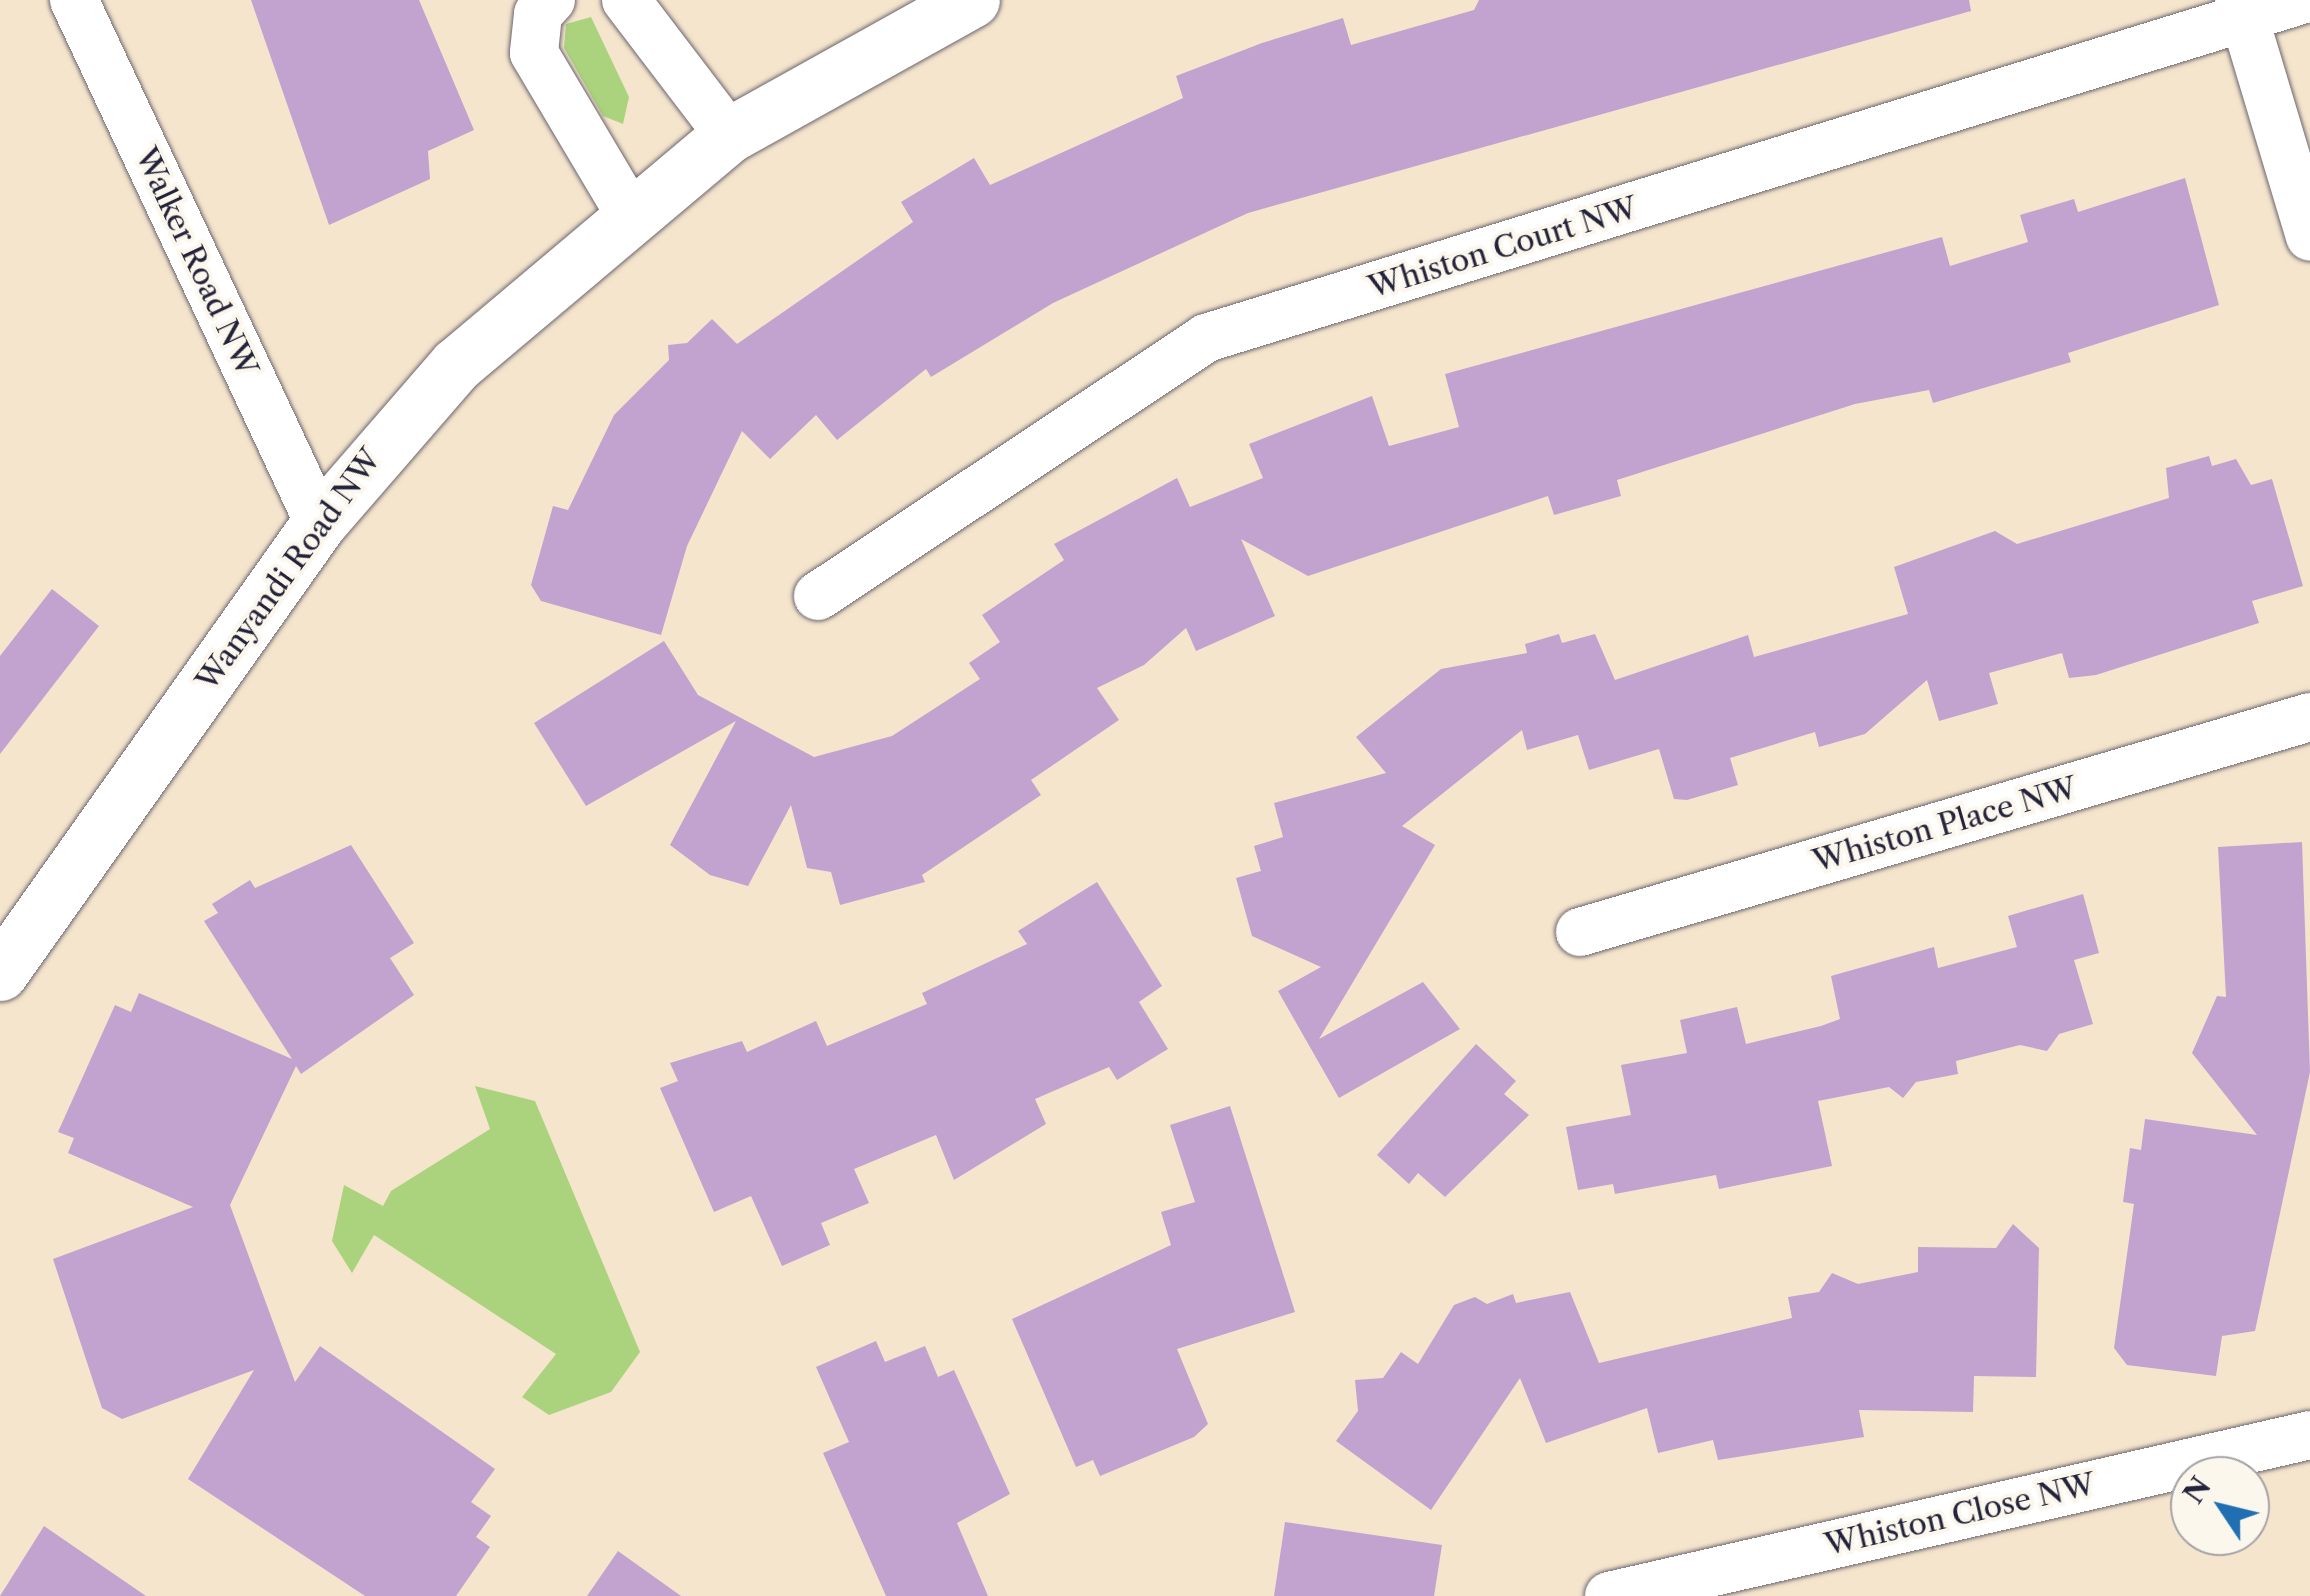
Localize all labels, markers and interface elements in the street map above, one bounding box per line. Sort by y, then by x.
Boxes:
street label: Walker Road NW [127,142,265,382]
street label: Whiston Court NW [1364,190,1642,306]
street label: Wanyandi Road NW [189,442,389,698]
street label: Whiston Place NW [1809,770,2081,880]
north arrow [2170,1456,2270,1556]
street label: Whiston Close NW [1821,1466,2099,1564]
text: N [2176,1470,2218,1510]

